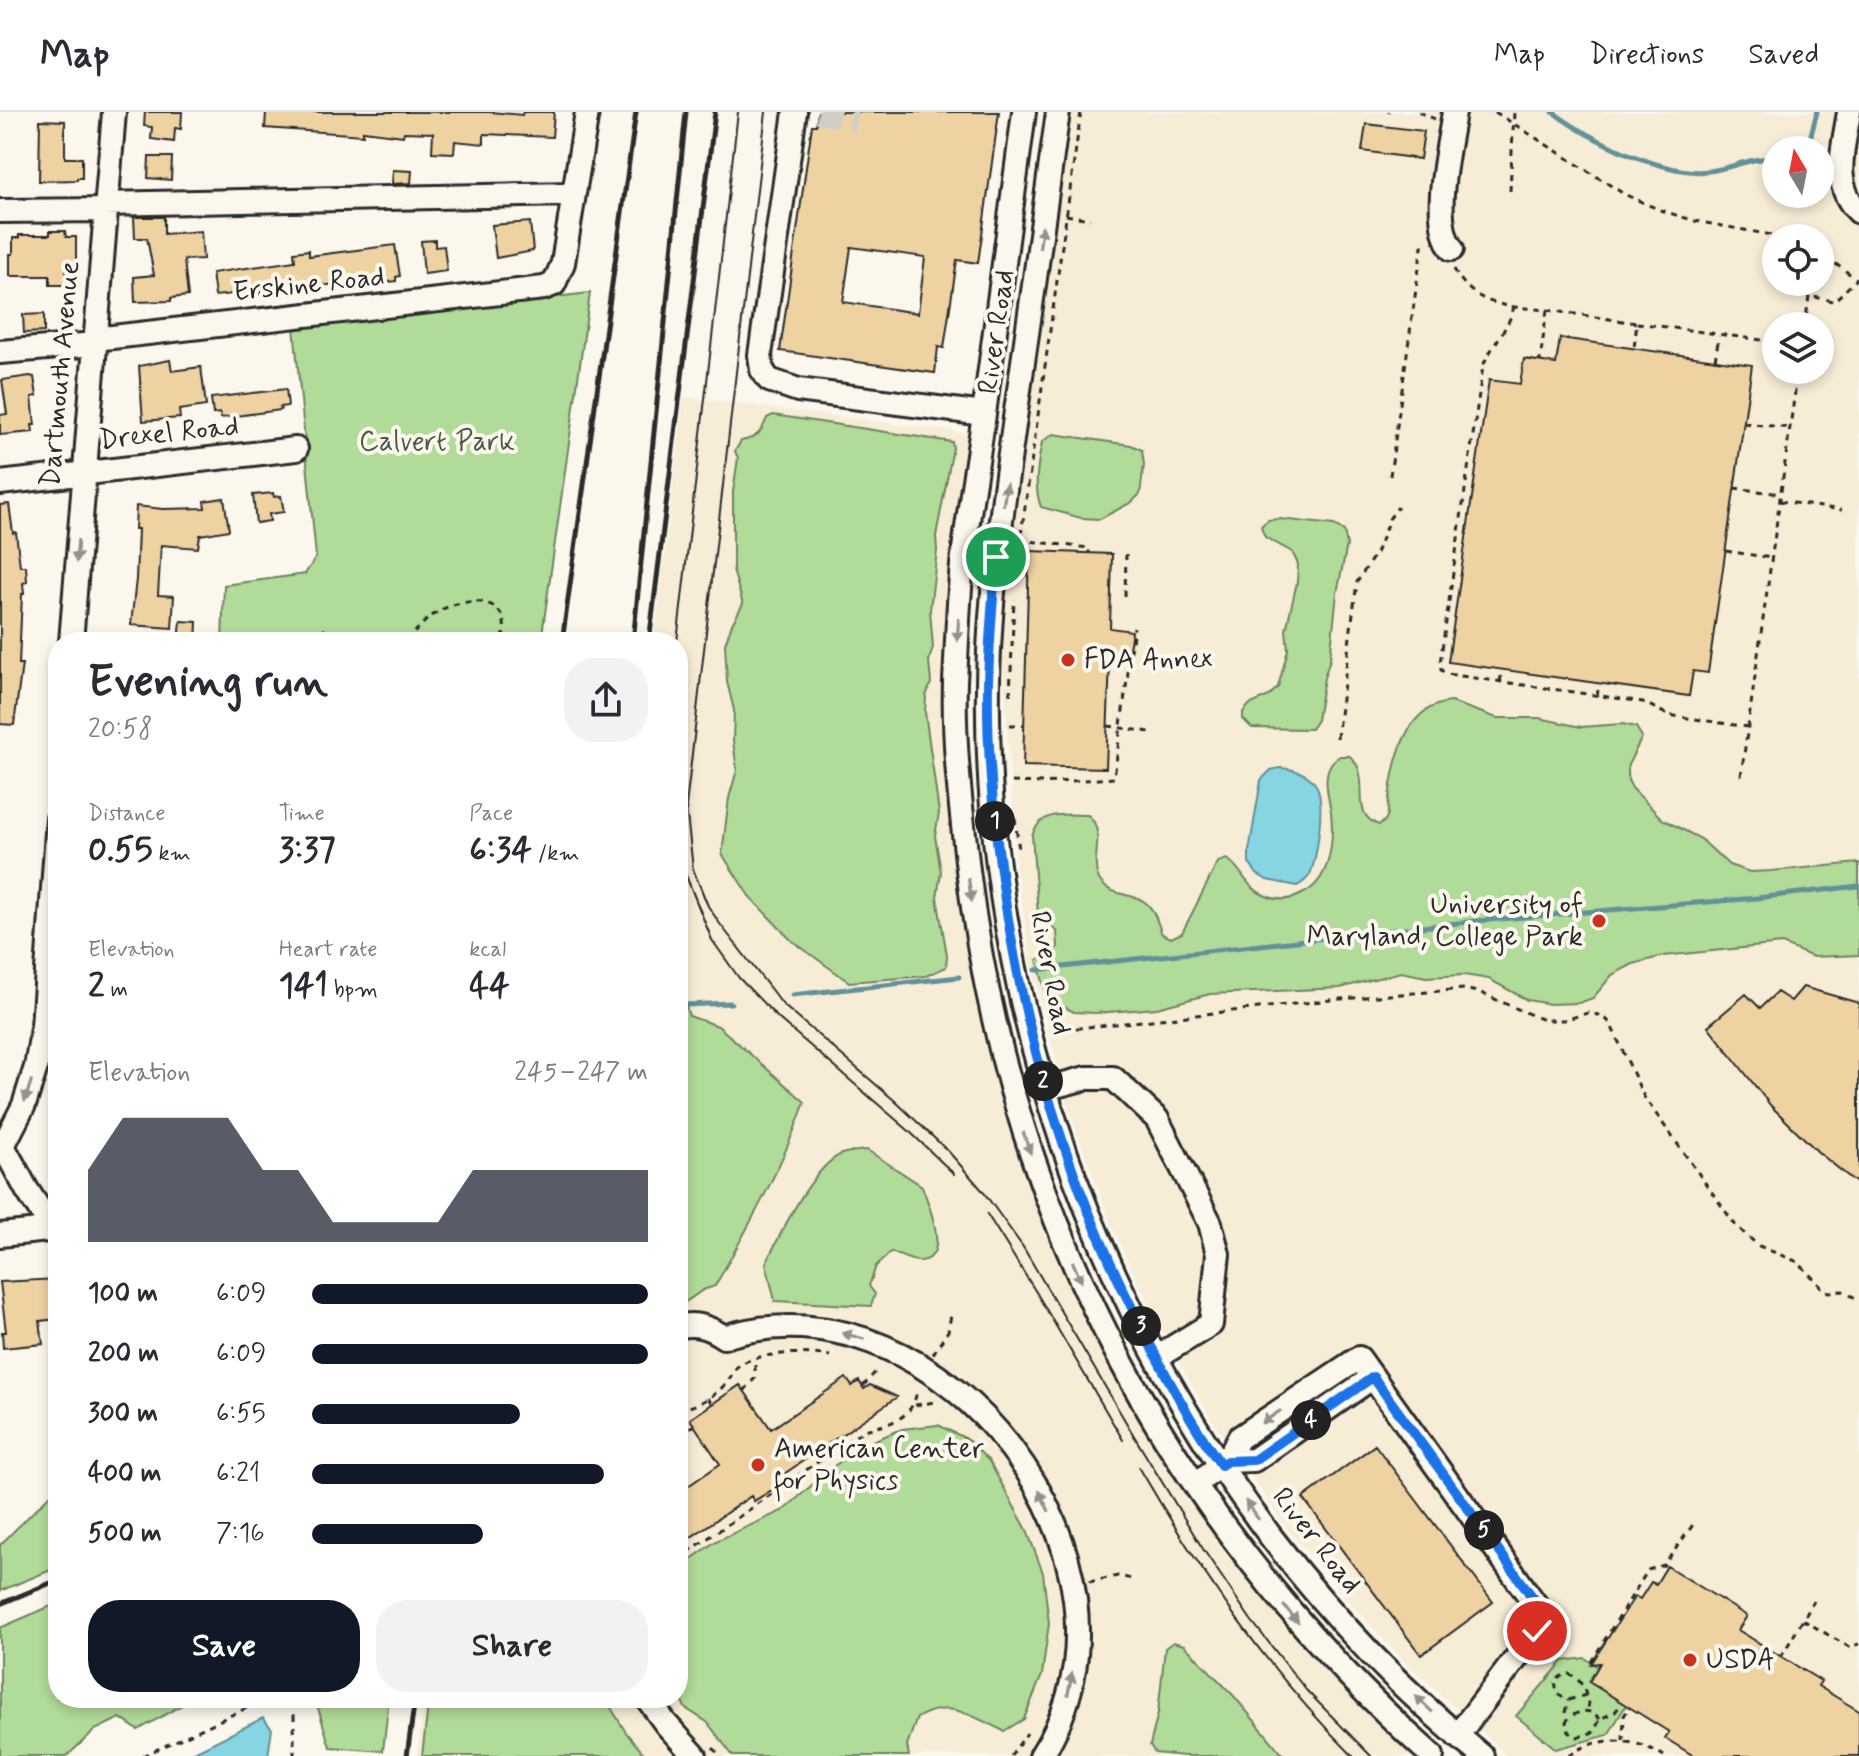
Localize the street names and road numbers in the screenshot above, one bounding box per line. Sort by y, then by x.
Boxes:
street label: Erskine Road [232,259,386,311]
street label: Dartmouth Avenue [33,260,89,488]
street label: River Road [970,267,1024,397]
street label: Drexel Road [97,408,241,460]
street label: River Road [1020,908,1080,1038]
street label: River Road [1263,1480,1369,1602]

